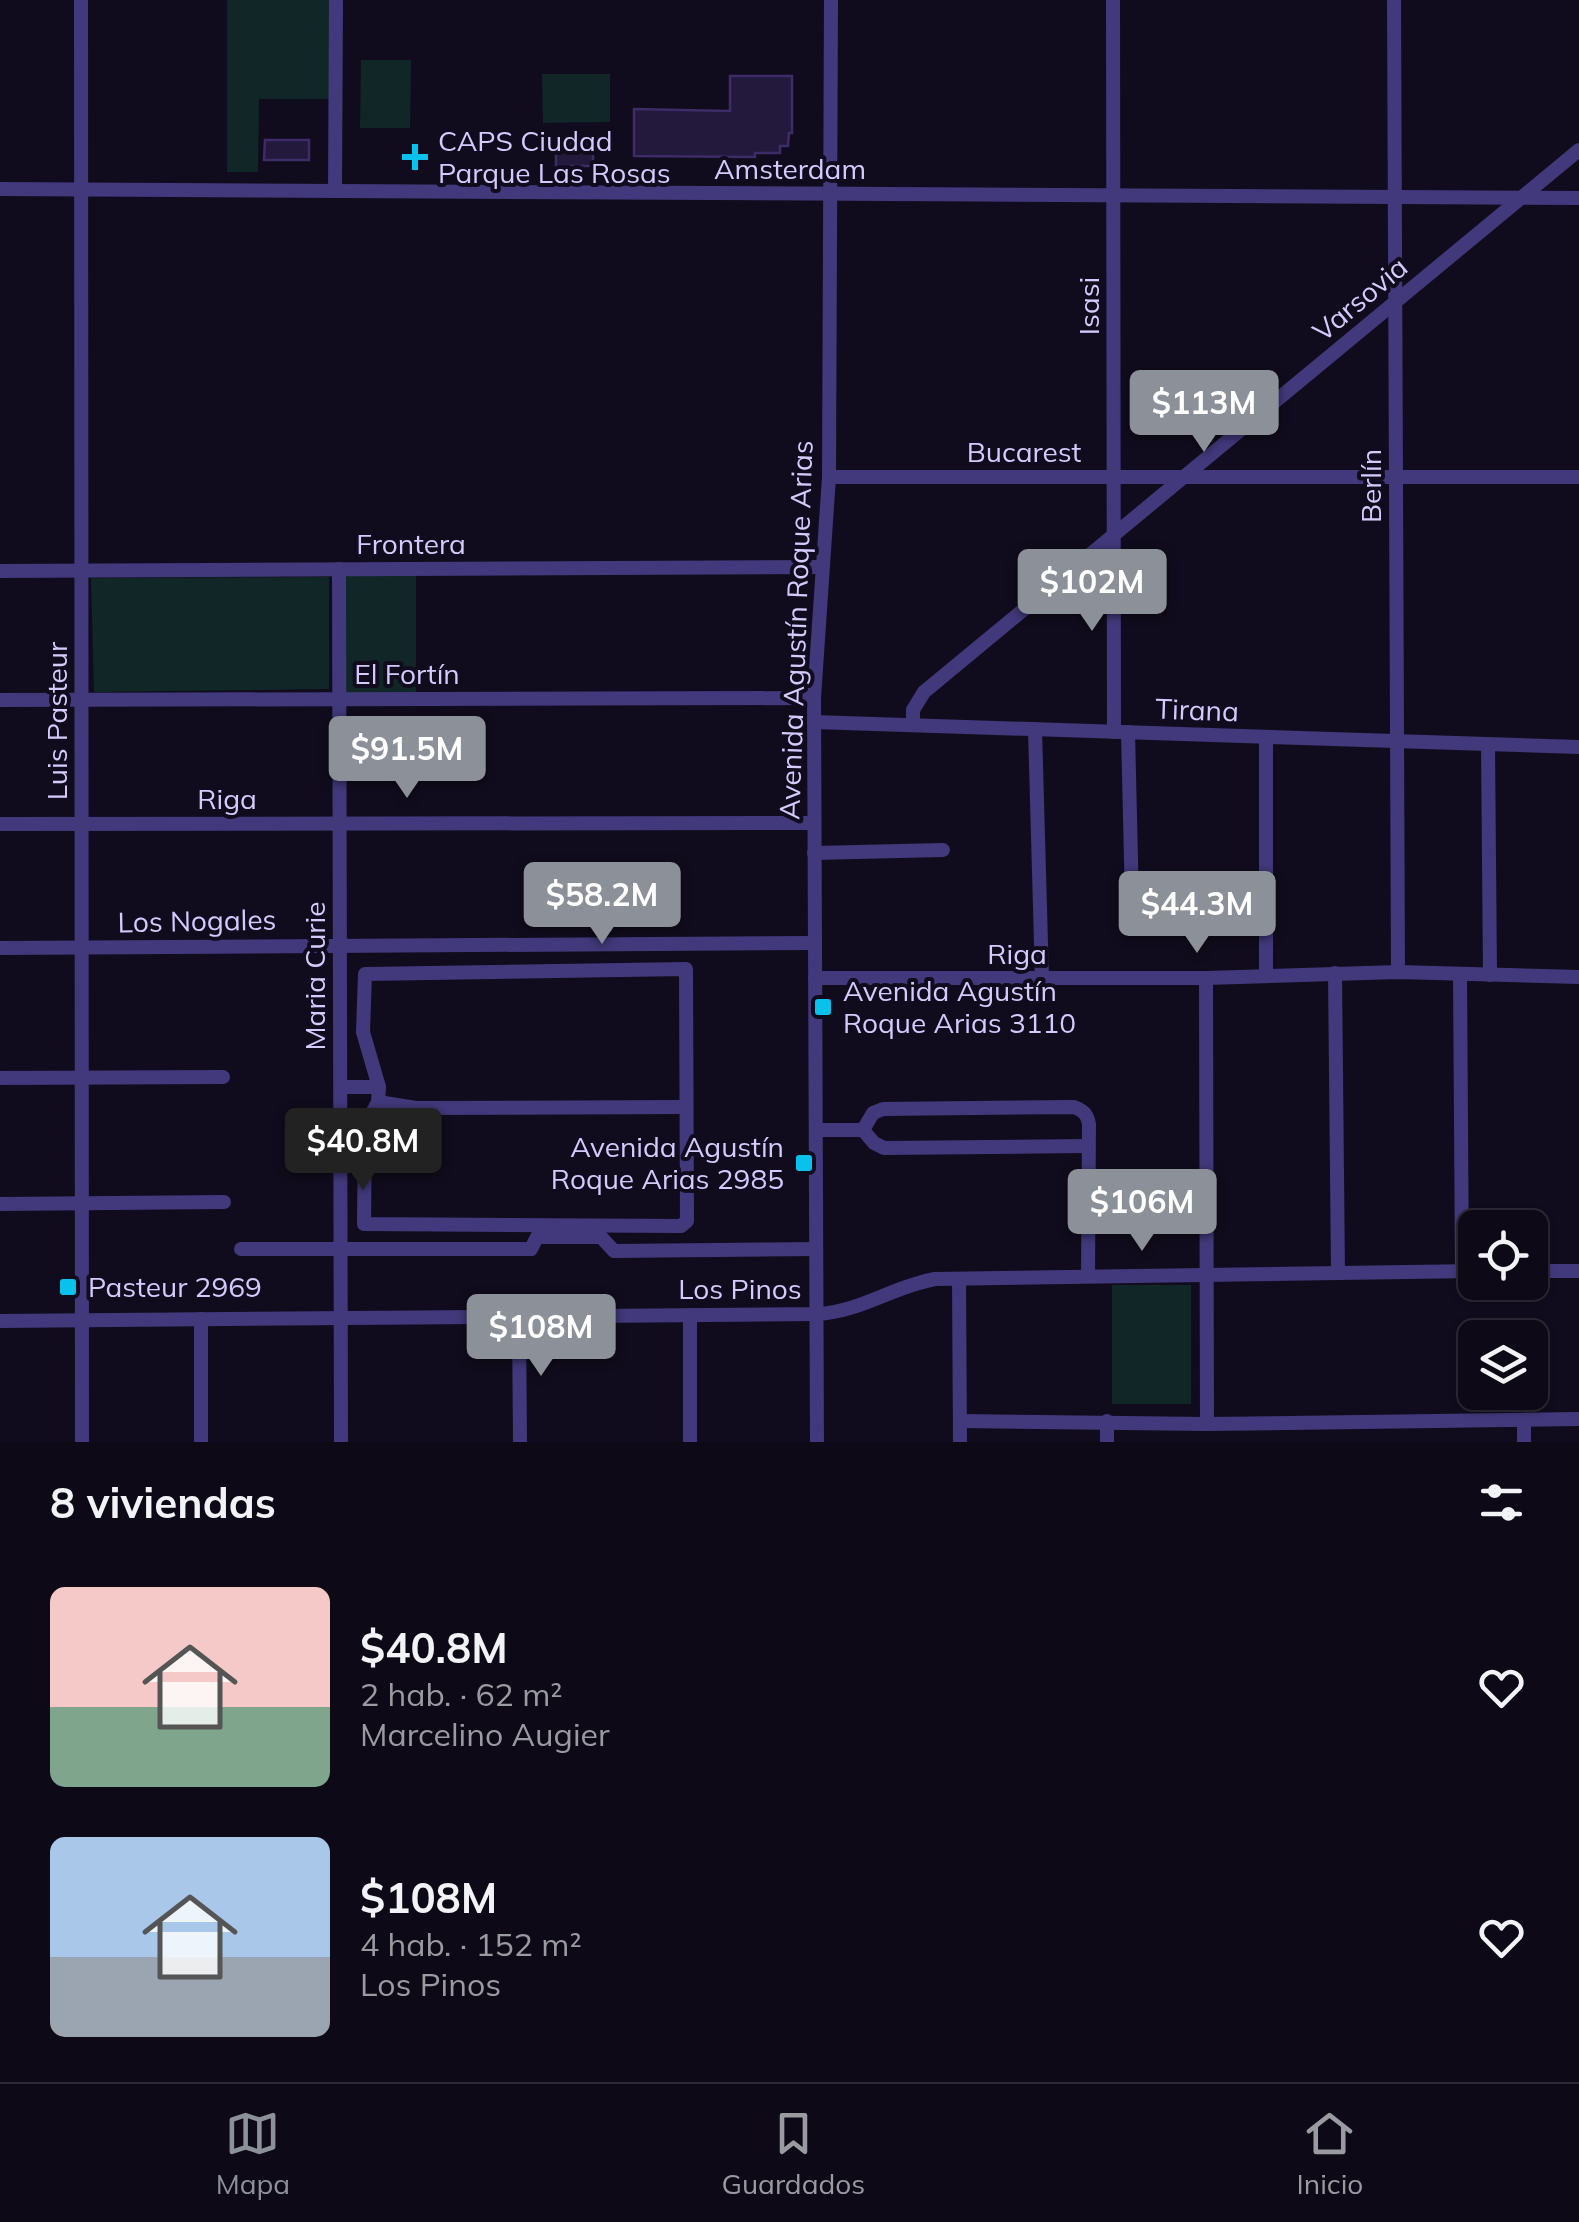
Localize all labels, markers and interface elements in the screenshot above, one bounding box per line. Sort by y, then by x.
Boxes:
place label: CAPS Ciudad Parque Las Rosas [438,123,671,190]
marker: CAPS Ciudad Parque Las Rosas [402,144,428,170]
street label: Amsterdam [714,151,866,186]
street label: Varsovia [1305,249,1414,348]
street label: Isasi [1071,277,1106,335]
pin: $113M [1134,370,1274,455]
text: $113M [1152,382,1256,422]
street label: Bucarest [967,434,1081,469]
street label: Avenida Agustín Roque Arias [771,440,820,820]
street label: Berlín [1353,449,1388,523]
street label: Frontera [356,526,466,561]
pin: $102M [1022,549,1162,634]
text: $102M [1040,561,1144,601]
street label: Luis Pasteur [39,641,74,800]
street label: El Fortín [354,656,460,691]
street label: Tirana [1155,691,1239,728]
pin: $91.5M [326,716,488,801]
text: $91.5M [351,728,463,768]
street label: Riga [197,781,257,816]
pin: $58.2M [521,862,683,947]
pin: $44.3M [1116,871,1278,956]
text: $58.2M [546,874,658,914]
text: $44.3M [1141,883,1253,923]
street label: Los Nogales [117,902,277,939]
street label: Maria Curie [297,902,332,1050]
street label: Riga [987,936,1047,971]
place label: Avenida Agustín Roque Arias 3110 [843,973,1076,1040]
marker: Avenida Agustín Roque Arias 3110 [812,996,834,1018]
pin: $40.8M [282,1108,444,1193]
text: $40.8M [307,1120,419,1160]
place label: Avenida Agustín Roque Arias 2985 [551,1129,784,1196]
marker: Avenida Agustín Roque Arias 2985 [793,1152,815,1174]
pin: $106M [1072,1169,1212,1254]
text: $106M [1090,1181,1194,1221]
map controls [1458,1210,1548,1410]
button: locate [1458,1210,1548,1300]
place label: Pasteur 2969 [88,1269,262,1304]
street label: Los Pinos [678,1271,802,1306]
marker: Pasteur 2969 [57,1276,79,1298]
pin: $108M [471,1294,611,1379]
text: $108M [489,1306,593,1346]
button: layers [1458,1320,1548,1410]
icon: filters [1474,1475,1529,1530]
text: 8 viviendas [50,1476,276,1529]
text: $40.8M [360,1621,508,1674]
icon: home [130,1627,250,1747]
icon: heart [1474,1660,1529,1715]
text: 2 hab. · 62 m² [360,1674,562,1714]
text: Marcelino Augier [360,1714,610,1754]
text: $108M [360,1871,497,1924]
icon: home [130,1877,250,1997]
icon: heart [1474,1910,1529,1965]
text: 4 hab. · 152 m² [360,1924,582,1964]
text: Los Pinos [360,1964,501,2004]
tab: Mapa [216,2106,290,2201]
tab: Guardados [721,2106,865,2201]
tab: Inicio [1296,2106,1363,2201]

